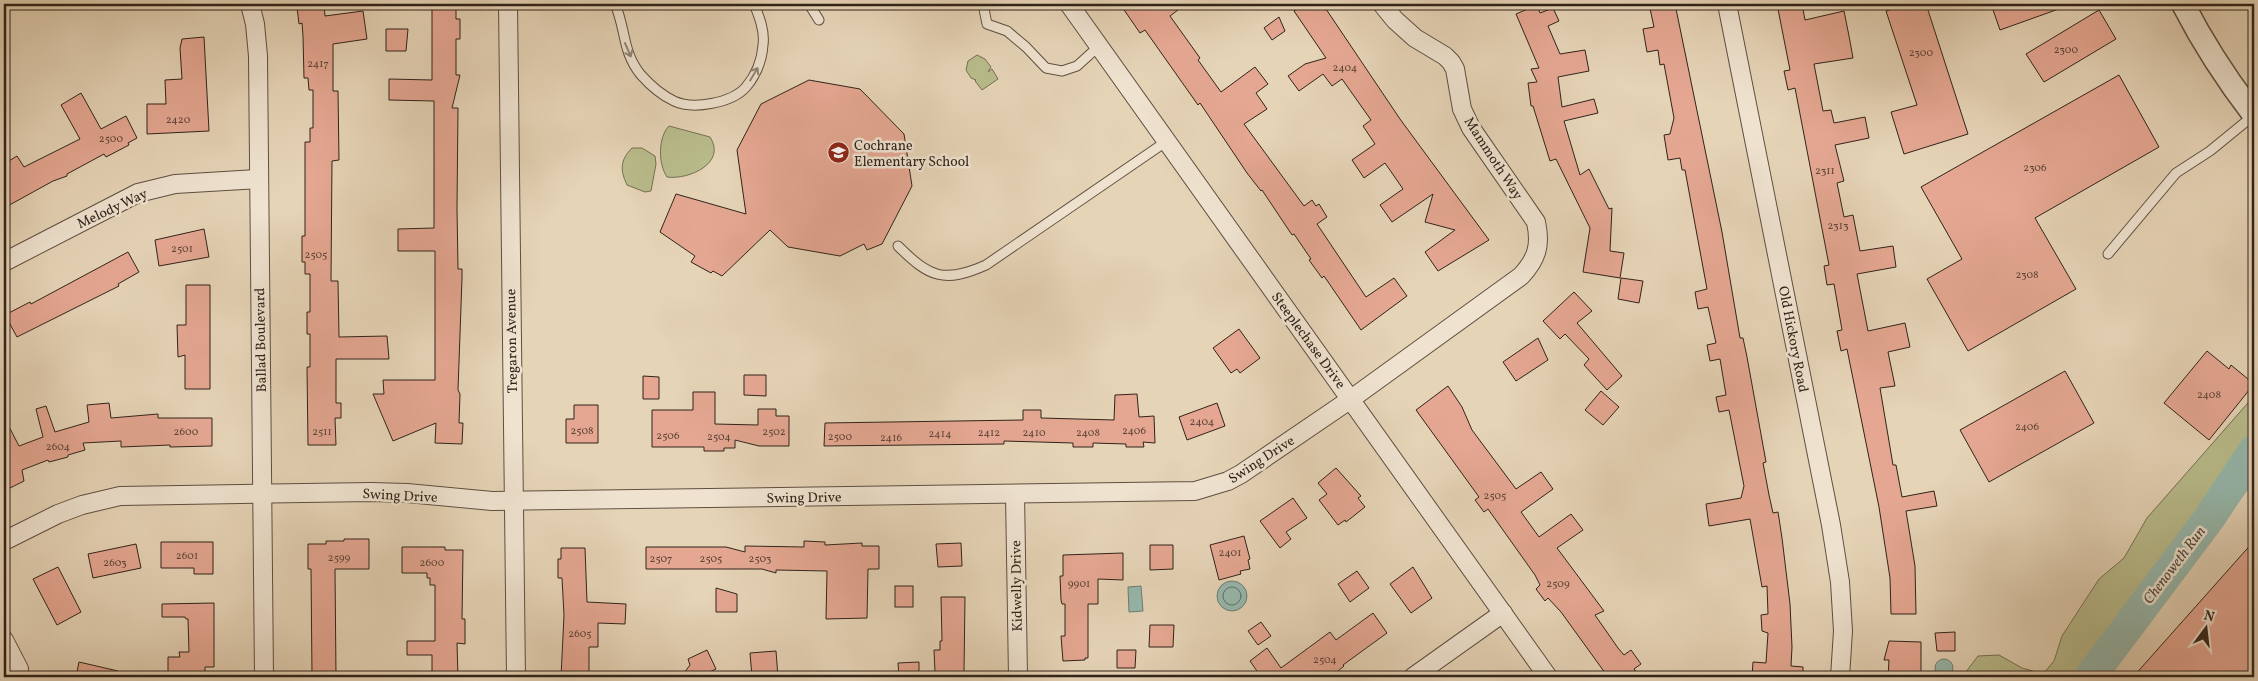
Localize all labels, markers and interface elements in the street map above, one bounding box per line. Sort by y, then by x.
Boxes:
one-way arrow [623,42,633,57]
house number: 2300 [2054,43,2079,58]
house number: 2300 [1909,46,1934,61]
house number: 2417 [307,57,329,72]
house number: 2404 [1333,61,1358,76]
one-way arrow [749,68,759,82]
house number: 2420 [166,113,191,128]
street label: Mammoth Way [1459,114,1527,204]
house number: 2500 [99,132,124,147]
place label: Cochrane Elementary School [854,137,969,172]
school or university icon: Cochrane Elementary School [826,141,850,165]
house number: 2306 [2023,161,2047,176]
house number: 2311 [1815,164,1835,179]
street label: Melody Way [74,185,151,234]
house number: 2313 [1827,219,1849,234]
house number: 2501 [171,242,193,257]
house number: 2505 [305,248,327,263]
house number: 2308 [2015,268,2039,283]
street label: Old Hickory Road [1773,284,1812,394]
street label: Ballad Boulevard [251,287,272,392]
street label: Tregaron Avenue [502,288,523,393]
street label: Steeplechase Drive [1266,289,1350,393]
house number: 2408 [2197,388,2221,403]
house number: 2404 [1190,415,1215,430]
house number: 2406 [2015,420,2040,435]
house number: 2508 [570,424,594,439]
house number: 2406 [1122,424,1147,439]
house number: 2600 [174,425,199,440]
house number: 2511 [312,425,332,440]
house number: 2502 [762,425,786,440]
house number: 2412 [978,426,1000,441]
house number: 2410 [1022,426,1046,441]
house number: 2408 [1076,426,1100,441]
house number: 2414 [929,427,952,442]
house number: 2506 [656,429,680,444]
house number: 2504 [707,430,731,445]
house number: 2500 [828,430,853,445]
house number: 2416 [880,431,902,446]
street label: Swing Drive [1225,432,1299,489]
house number: 2604 [46,440,71,455]
street label: Swing Drive [362,485,438,508]
street label: Swing Drive [766,488,842,509]
house number: 2505 [1484,489,1506,504]
water label: Chenoweth Run [2139,522,2212,609]
street label: Kidwelly Drive [1007,540,1028,632]
house number: 2401 [1219,546,1241,561]
house number: 2601 [176,549,198,564]
house number: 2599 [328,551,351,566]
house number: 2507 [650,552,672,567]
house number: 2505 [700,552,722,567]
house number: 2503 [749,552,772,567]
house number: 2603 [103,556,127,571]
house number: 2600 [420,556,445,571]
house number: 9901 [1068,577,1090,592]
house number: 2509 [1546,577,1570,592]
north arrow [2180,604,2230,654]
text: N [2202,606,2216,627]
house number: 2605 [568,627,592,642]
house number: 2504 [1313,653,1337,668]

